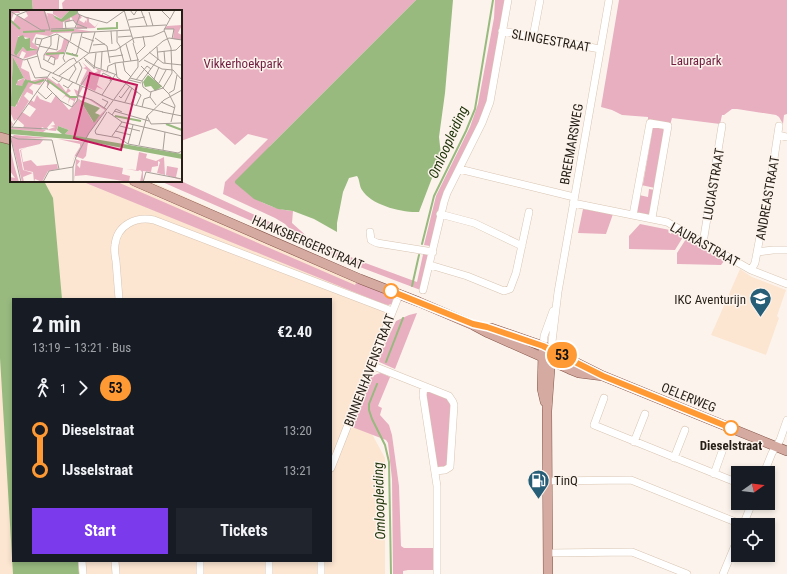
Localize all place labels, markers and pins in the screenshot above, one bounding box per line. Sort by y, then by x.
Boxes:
unlabelled marker [383,283,399,299]
school or university icon: IKC Aventurijn [748,286,774,319]
place label: IKC Aventurijn [674,292,746,307]
marker: Dieselstraat [723,420,739,436]
place label: Dieselstraat [700,438,762,453]
fuel station icon: TinQ [526,467,552,500]
place label: TinQ [554,473,578,488]

